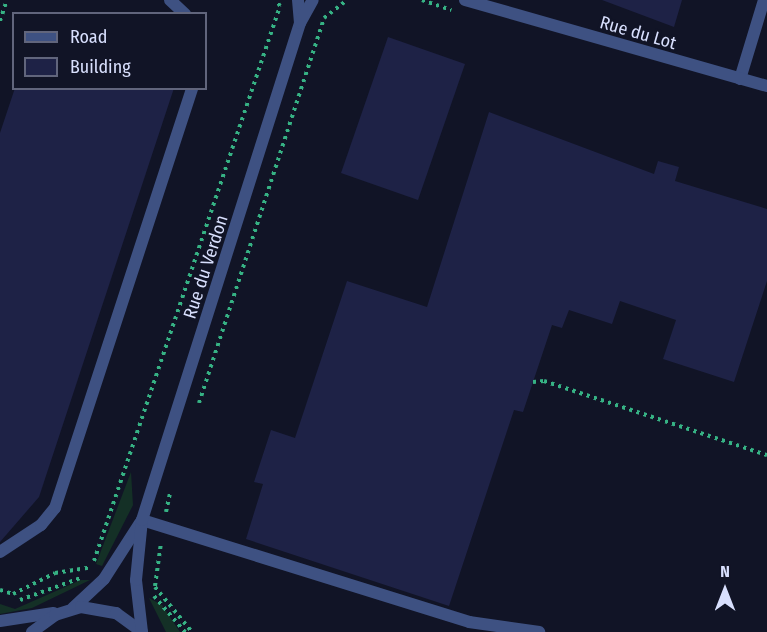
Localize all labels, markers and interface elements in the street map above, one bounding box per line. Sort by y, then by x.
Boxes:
legend [12,12,207,90]
street label: Rue du Lot [597,12,679,54]
text: Road [70,26,107,48]
text: Building [70,56,131,78]
street label: Rue du Verdon [179,212,233,322]
north arrow [695,560,755,620]
text: N [720,562,730,581]

